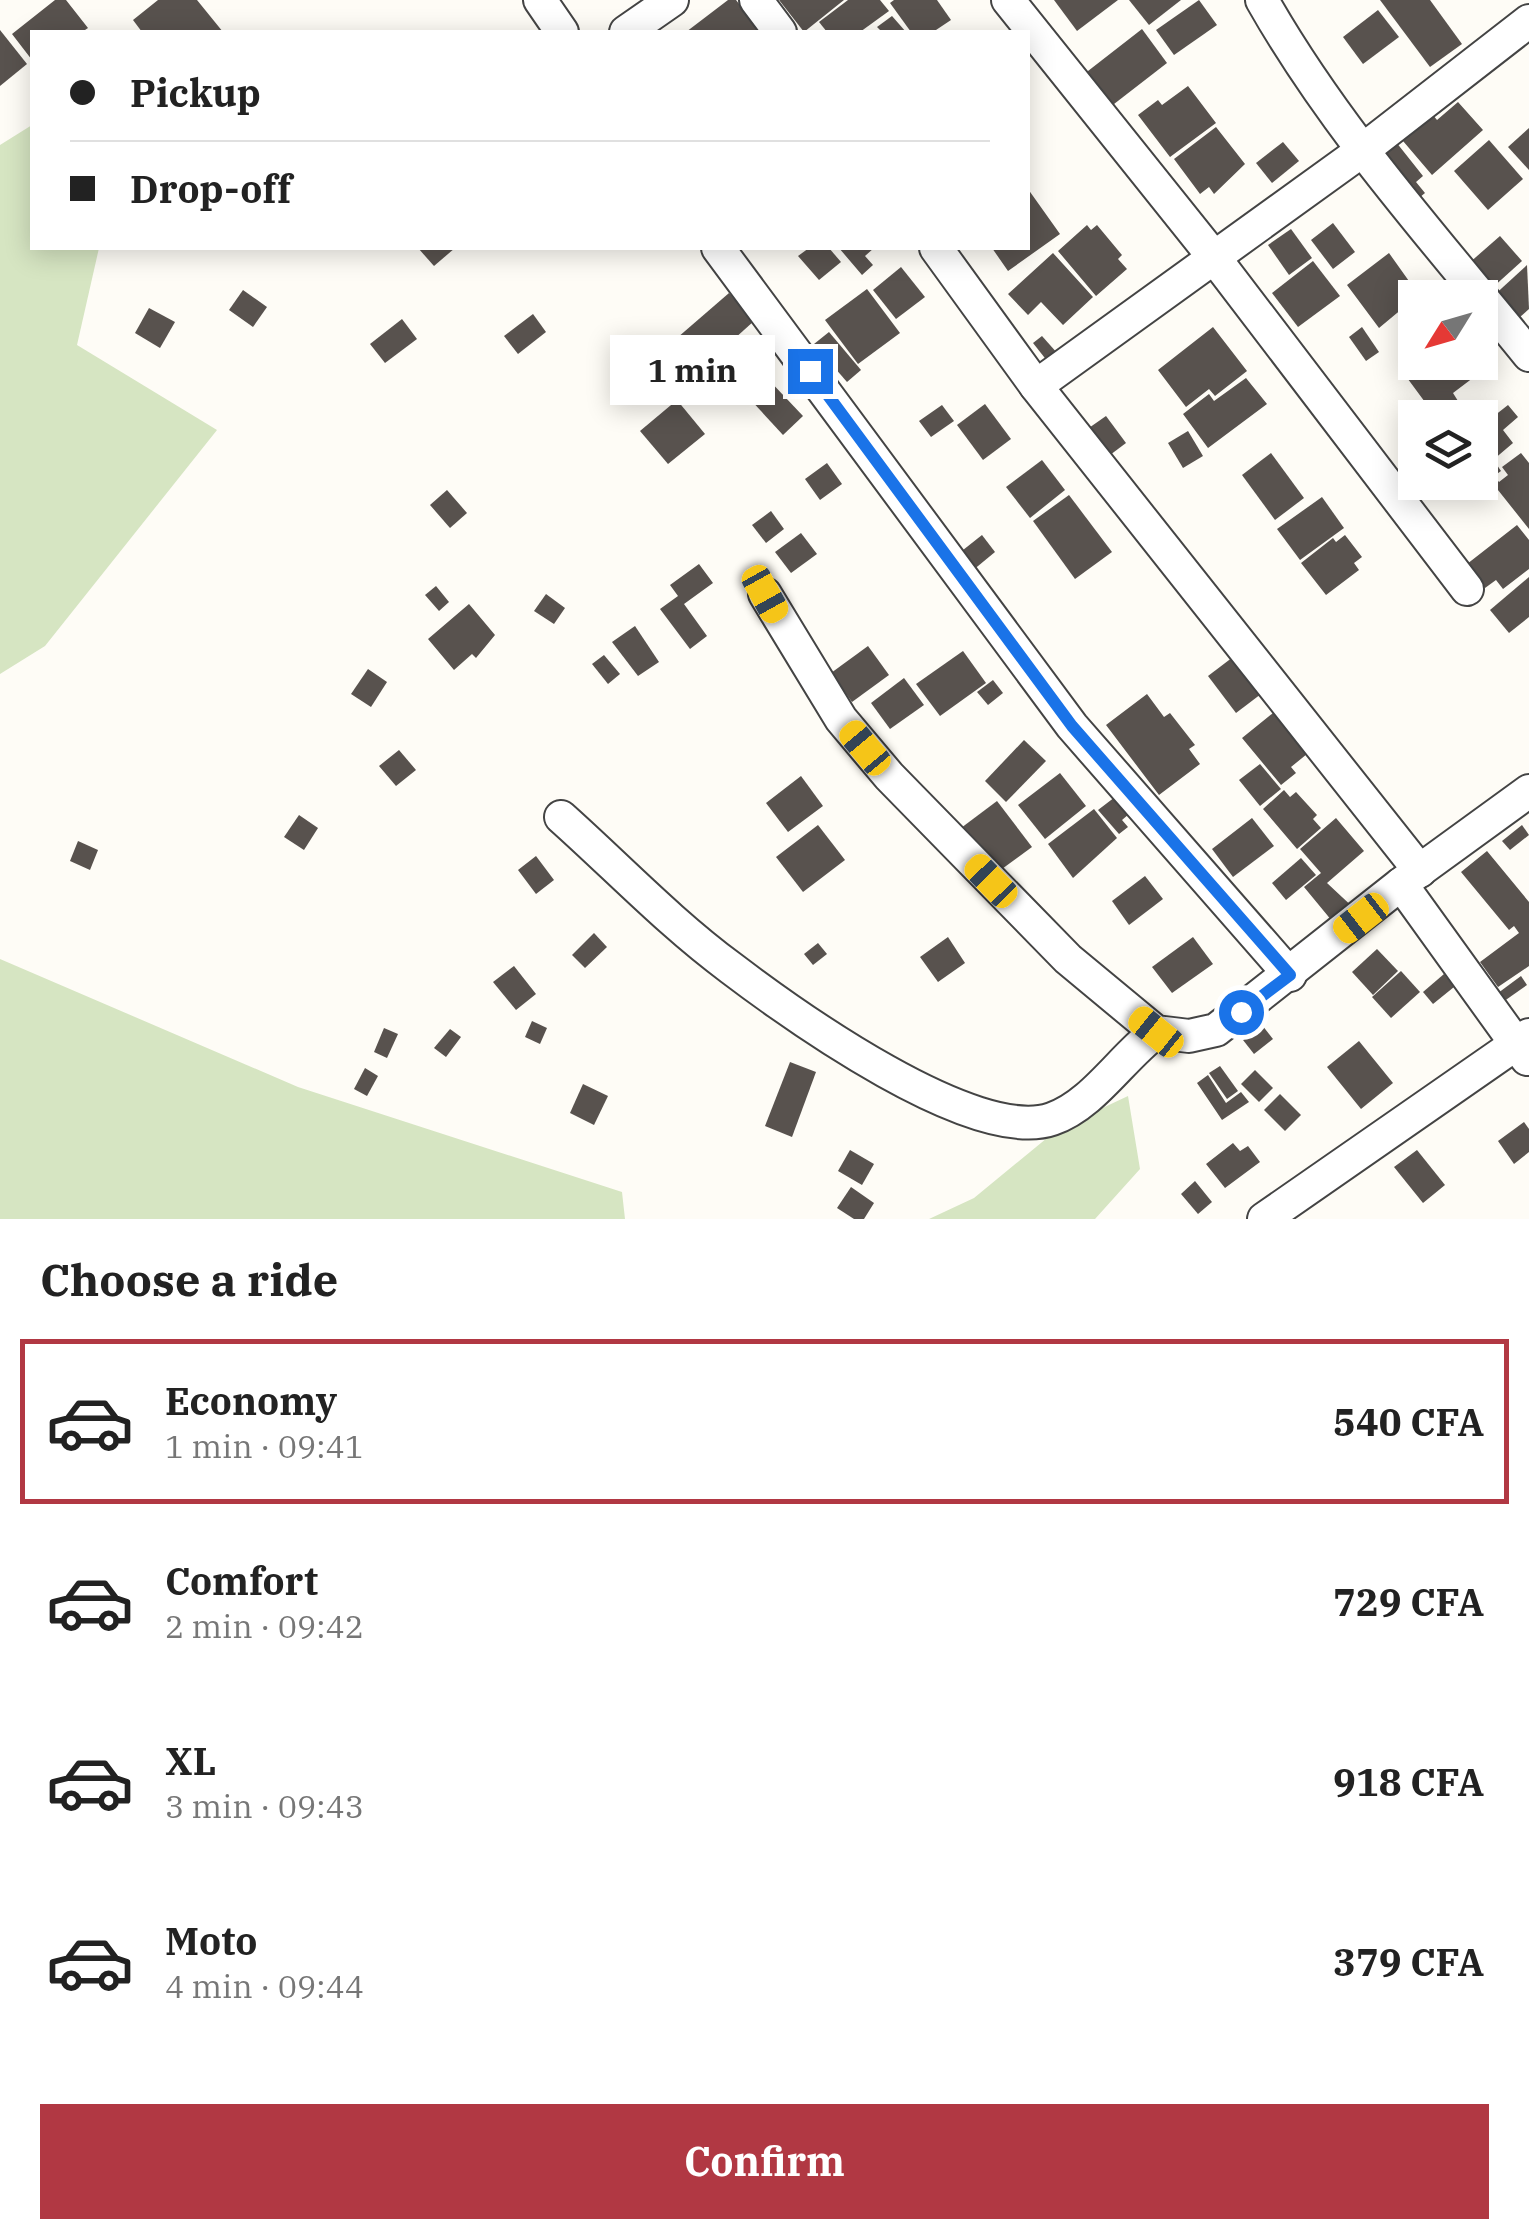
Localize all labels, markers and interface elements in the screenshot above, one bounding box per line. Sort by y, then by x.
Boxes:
text: Pickup [130,68,261,117]
text: Drop-off [130,164,292,213]
north arrow [1398,280,1498,380]
map controls [1398,280,1498,500]
callout: 1 min [610,336,775,406]
text: 1 min [648,349,737,391]
route end [788,349,833,394]
button: layers [1398,400,1498,500]
car [737,560,793,628]
car [834,715,896,781]
car [959,849,1023,913]
car [1328,888,1394,948]
route start [1219,990,1264,1035]
car [1123,1001,1189,1063]
text: Choose a ride [40,1250,338,1308]
text: Economy [165,1376,337,1425]
icon: car [45,1377,135,1467]
text: 540 CFA [1333,1397,1484,1446]
text: 1 min · 09:41 [165,1425,364,1467]
text: Comfort [165,1556,318,1605]
icon: car [45,1557,135,1647]
text: 729 CFA [1333,1577,1484,1626]
text: 2 min · 09:42 [165,1605,364,1647]
text: XL [165,1736,216,1785]
icon: car [45,1737,135,1827]
text: 918 CFA [1333,1757,1484,1806]
text: 3 min · 09:43 [165,1785,364,1827]
text: Moto [165,1916,257,1965]
icon: car [45,1917,135,2007]
text: 379 CFA [1333,1937,1484,1986]
text: 4 min · 09:44 [165,1965,364,2007]
button: Confirm [40,2104,1489,2219]

